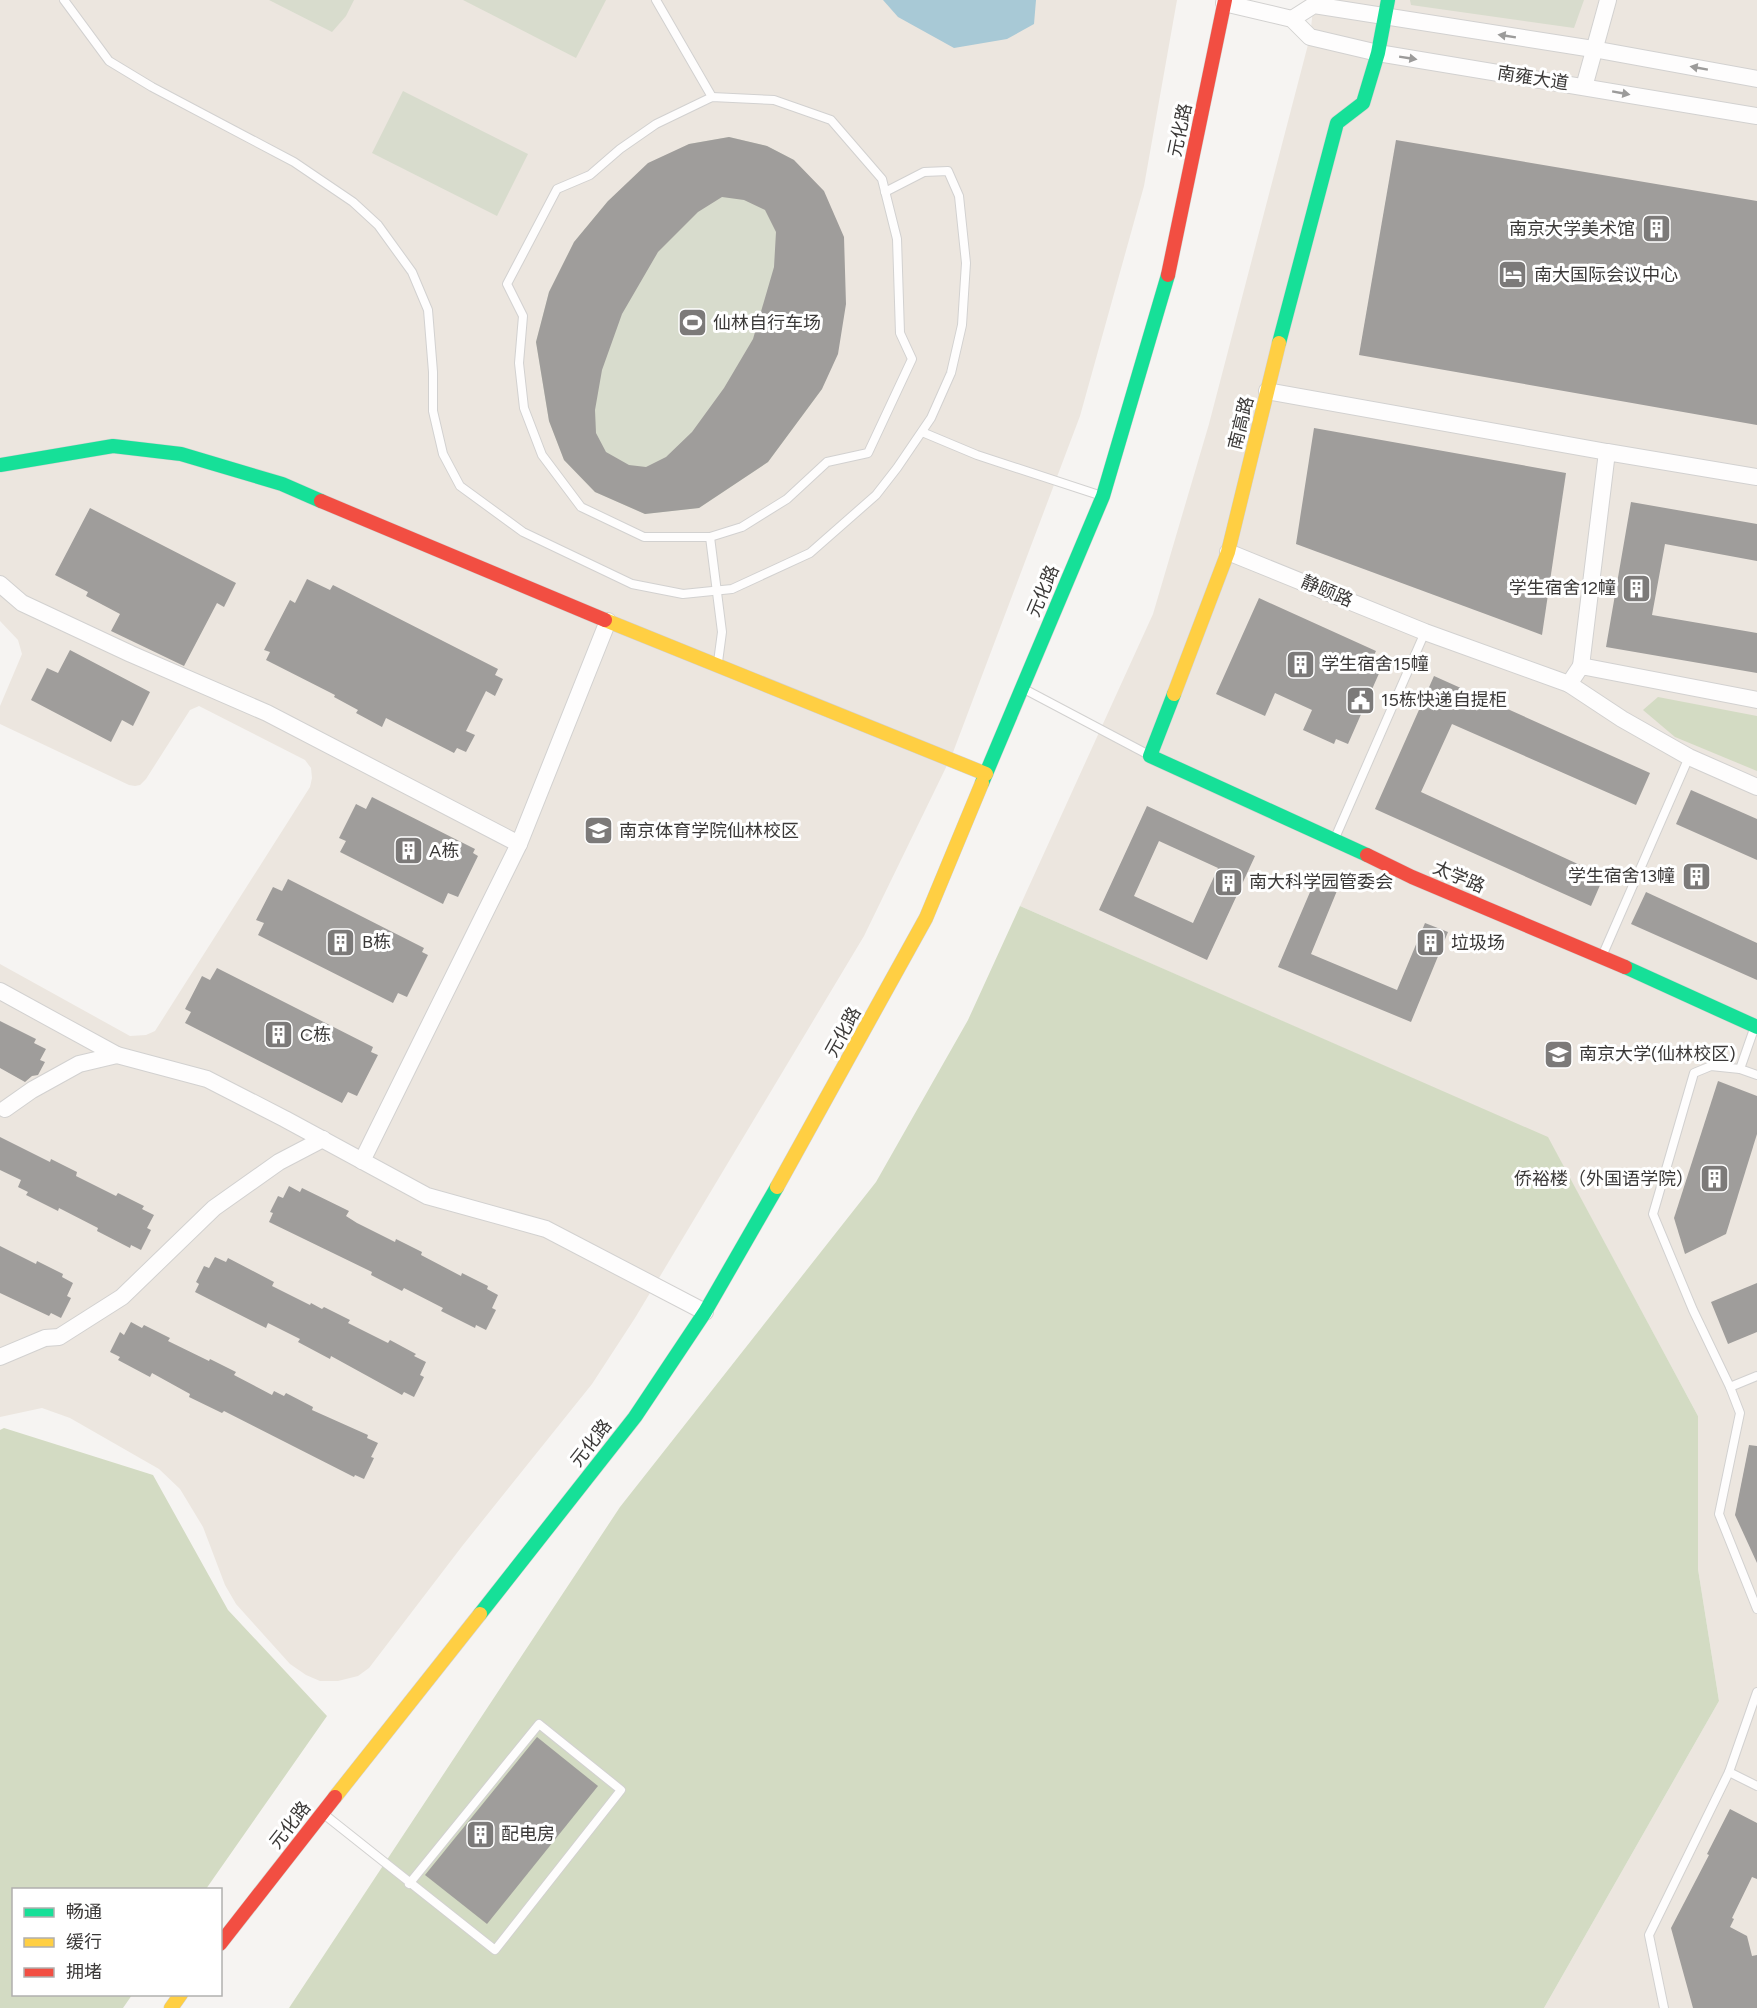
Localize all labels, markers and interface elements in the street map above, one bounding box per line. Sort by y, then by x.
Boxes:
one-way arrow [1498,31,1517,40]
one-way arrow [1399,54,1418,63]
street label: 南雍大道 [1496,62,1570,94]
one-way arrow [1690,64,1709,73]
one-way arrow [1612,89,1631,98]
street label: 元化路 [1164,101,1196,159]
building icon: 南京大学美术馆 [1640,213,1672,245]
place label: 南京大学美术馆 [1509,218,1635,240]
hotel icon: 南大国际会议中心 [1497,259,1529,291]
place label: 南大国际会议中心 [1534,264,1678,286]
sports icon: 仙林自行车场 [676,307,708,339]
place label: 仙林自行车场 [713,312,821,334]
street label: 南高路 [1224,394,1258,452]
street label: 元化路 [1022,562,1064,620]
street label: 静颐路 [1298,570,1356,612]
building icon: 学生宿舍12幢 [1621,572,1653,604]
place label: 学生宿舍12幢 [1509,577,1616,599]
building icon: 学生宿舍15幢 [1284,648,1316,680]
place label: 学生宿舍15幢 [1321,653,1429,675]
public building icon: 15栋快递自提柜 [1344,684,1376,716]
place label: 15栋快递自提柜 [1381,689,1507,711]
school or university icon: 南京体育学院仙林校区 [582,815,614,847]
place label: 南京体育学院仙林校区 [619,820,799,842]
building icon: A栋 [392,835,424,867]
place label: A栋 [429,840,459,862]
street label: 太学路 [1430,856,1488,898]
building icon: 学生宿舍13幢 [1680,860,1712,892]
place label: 学生宿舍13幢 [1568,865,1675,887]
building icon: 南大科学园管委会 [1212,866,1244,898]
place label: 南大科学园管委会 [1249,871,1393,893]
building icon: B栋 [325,926,357,958]
building icon: 垃圾场 [1414,927,1446,959]
place label: B栋 [362,931,391,953]
place label: 垃圾场 [1451,932,1505,954]
street label: 元化路 [820,1003,866,1061]
building icon: C栋 [263,1019,295,1051]
place label: C栋 [300,1024,331,1046]
school or university icon: 南京大学(仙林校区) [1542,1038,1574,1070]
place label: 南京大学(仙林校区) [1579,1043,1736,1065]
building icon: 侨裕楼（外国语学院） [1699,1163,1731,1195]
place label: 侨裕楼（外国语学院） [1514,1168,1694,1190]
street label: 元化路 [566,1415,616,1471]
street label: 元化路 [265,1797,315,1853]
building icon: 配电房 [464,1818,496,1850]
place label: 配电房 [501,1823,555,1845]
legend [12,1888,222,1996]
text: 畅通 [66,1901,102,1923]
text: 缓行 [66,1931,102,1953]
text: 拥堵 [66,1961,102,1983]

